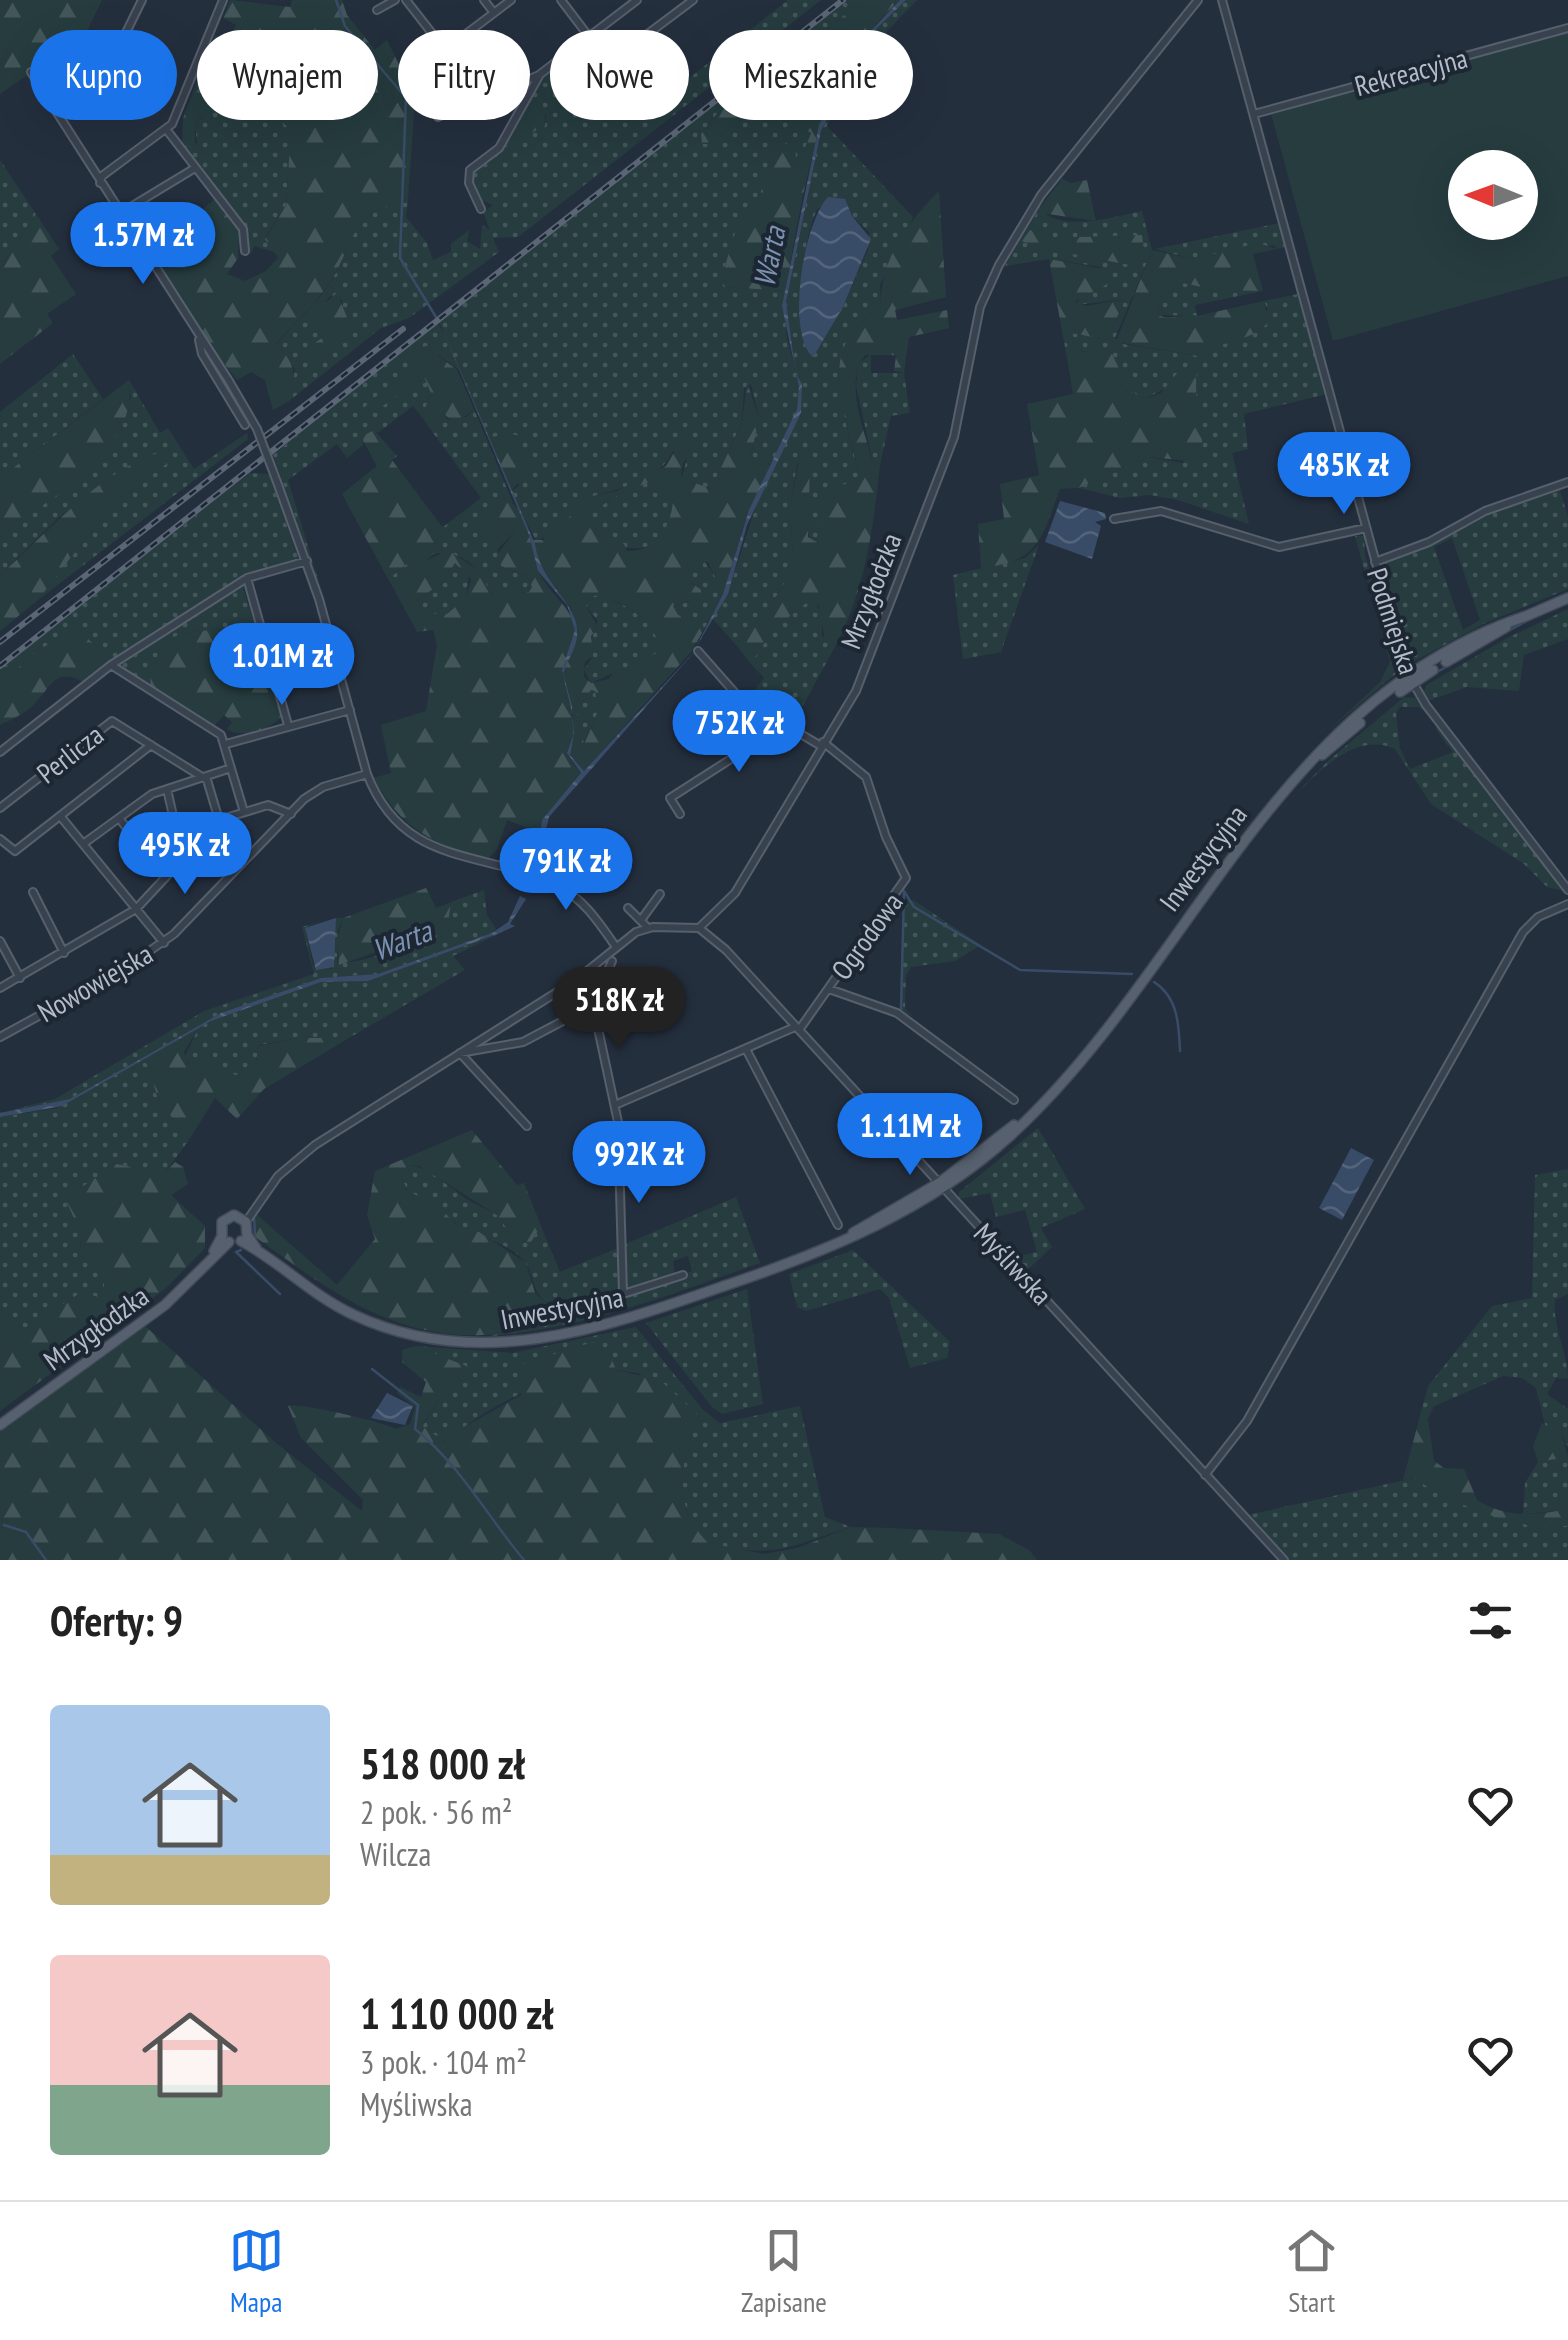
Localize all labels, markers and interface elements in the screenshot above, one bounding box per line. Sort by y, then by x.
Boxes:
chip: Kupno [30,30,177,120]
chip: Wynajem [197,30,378,120]
chip: Filtry [398,30,530,120]
chip: Nowe [550,30,689,120]
chip: Mieszkanie [709,30,913,120]
street label: Rekreacyjna [1351,39,1471,104]
north arrow [1448,150,1538,240]
map controls [1448,150,1538,240]
pin: 1.57M zł [40,202,246,287]
text: 1.57M zł [92,213,194,255]
water label: Warta [744,221,794,290]
pin: 485K zł [1252,432,1436,517]
text: 485K zł [1300,443,1389,485]
street label: Mrzygłodzka [832,528,909,654]
street label: Podmiejska [1359,563,1428,679]
pin: 1.01M zł [179,623,385,708]
text: 1.01M zł [231,634,333,676]
pin: 752K zł [647,690,831,775]
text: 752K zł [695,701,784,743]
street label: Perlicza [29,716,110,791]
street label: Inwestycyjna [1151,797,1255,918]
pin: 495K zł [93,812,277,897]
text: 495K zł [141,823,230,865]
pin: 791K zł [474,828,658,913]
text: 791K zł [522,839,611,881]
street label: Ogrodowa [823,885,911,987]
water label: Warta [366,910,438,969]
street label: Nowowiejska [31,935,159,1030]
pin: 518K zł [527,967,711,1052]
text: 518K zł [575,978,664,1020]
pin: 1.11M zł [807,1093,1013,1178]
text: 1.11M zł [859,1104,961,1146]
pin: 992K zł [547,1121,731,1206]
text: 992K zł [595,1132,684,1174]
street label: Myśliwska [966,1215,1060,1312]
street label: Mrzygłodzka [36,1277,156,1378]
street label: Inwestycyjna [498,1278,626,1337]
text: Oferty: 9 [50,1593,183,1648]
icon: filters [1463,1593,1518,1648]
text: 518 000 zł [360,1736,525,1791]
icon: home [130,1745,250,1865]
icon: heart [1463,1778,1518,1833]
text: 2 pok. · 56 m² [360,1791,512,1833]
text: Wilcza [360,1833,431,1875]
text: 1 110 000 zł [360,1986,554,2041]
icon: home [130,1995,250,2115]
icon: heart [1463,2028,1518,2083]
text: 3 pok. · 104 m² [360,2041,527,2083]
text: Myśliwska [360,2083,473,2125]
tab: Mapa [229,2223,284,2320]
tab: Zapisane [741,2223,827,2320]
tab: Start [1284,2223,1339,2320]

